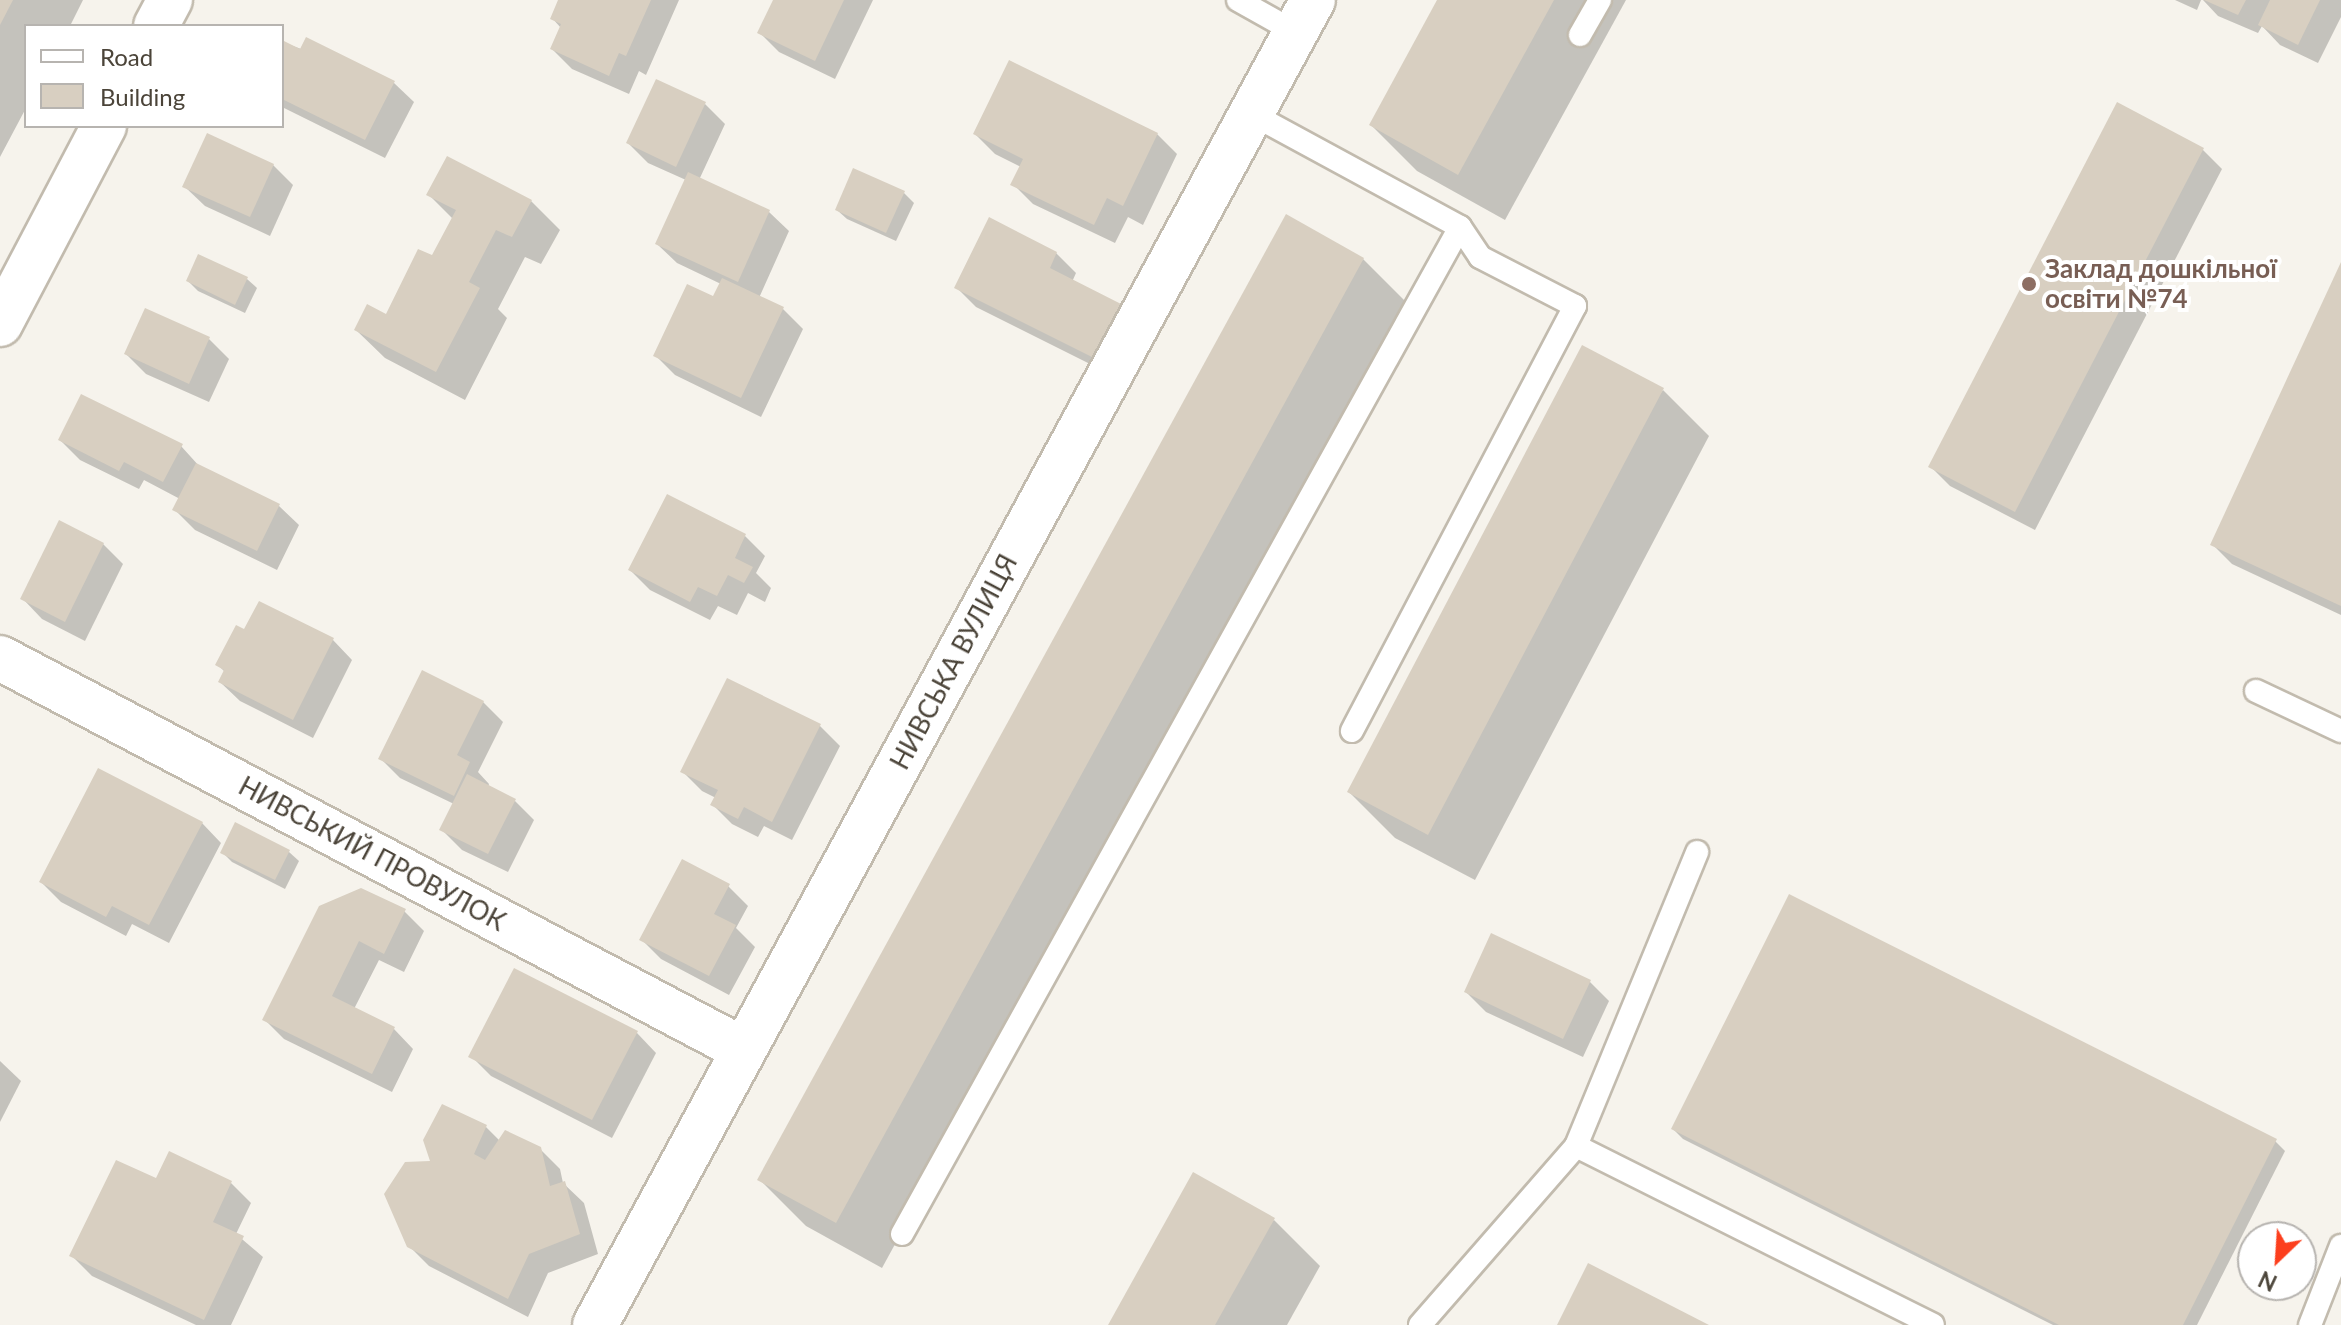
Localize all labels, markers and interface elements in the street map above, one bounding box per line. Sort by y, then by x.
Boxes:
legend [24,24,284,128]
text: Road [100,42,153,71]
text: Building [100,82,185,111]
place label: Заклад дошкільної освіти №74 [2045,253,2277,314]
marker: Заклад дошкільної освіти №74 [2020,275,2038,293]
street label: НИВСЬКА ВУЛИЦЯ [884,549,1024,775]
street label: НИВСЬКИЙ ПРОВУЛОК [233,770,511,938]
north arrow [2237,1221,2317,1301]
text: N [2254,1266,2281,1297]

